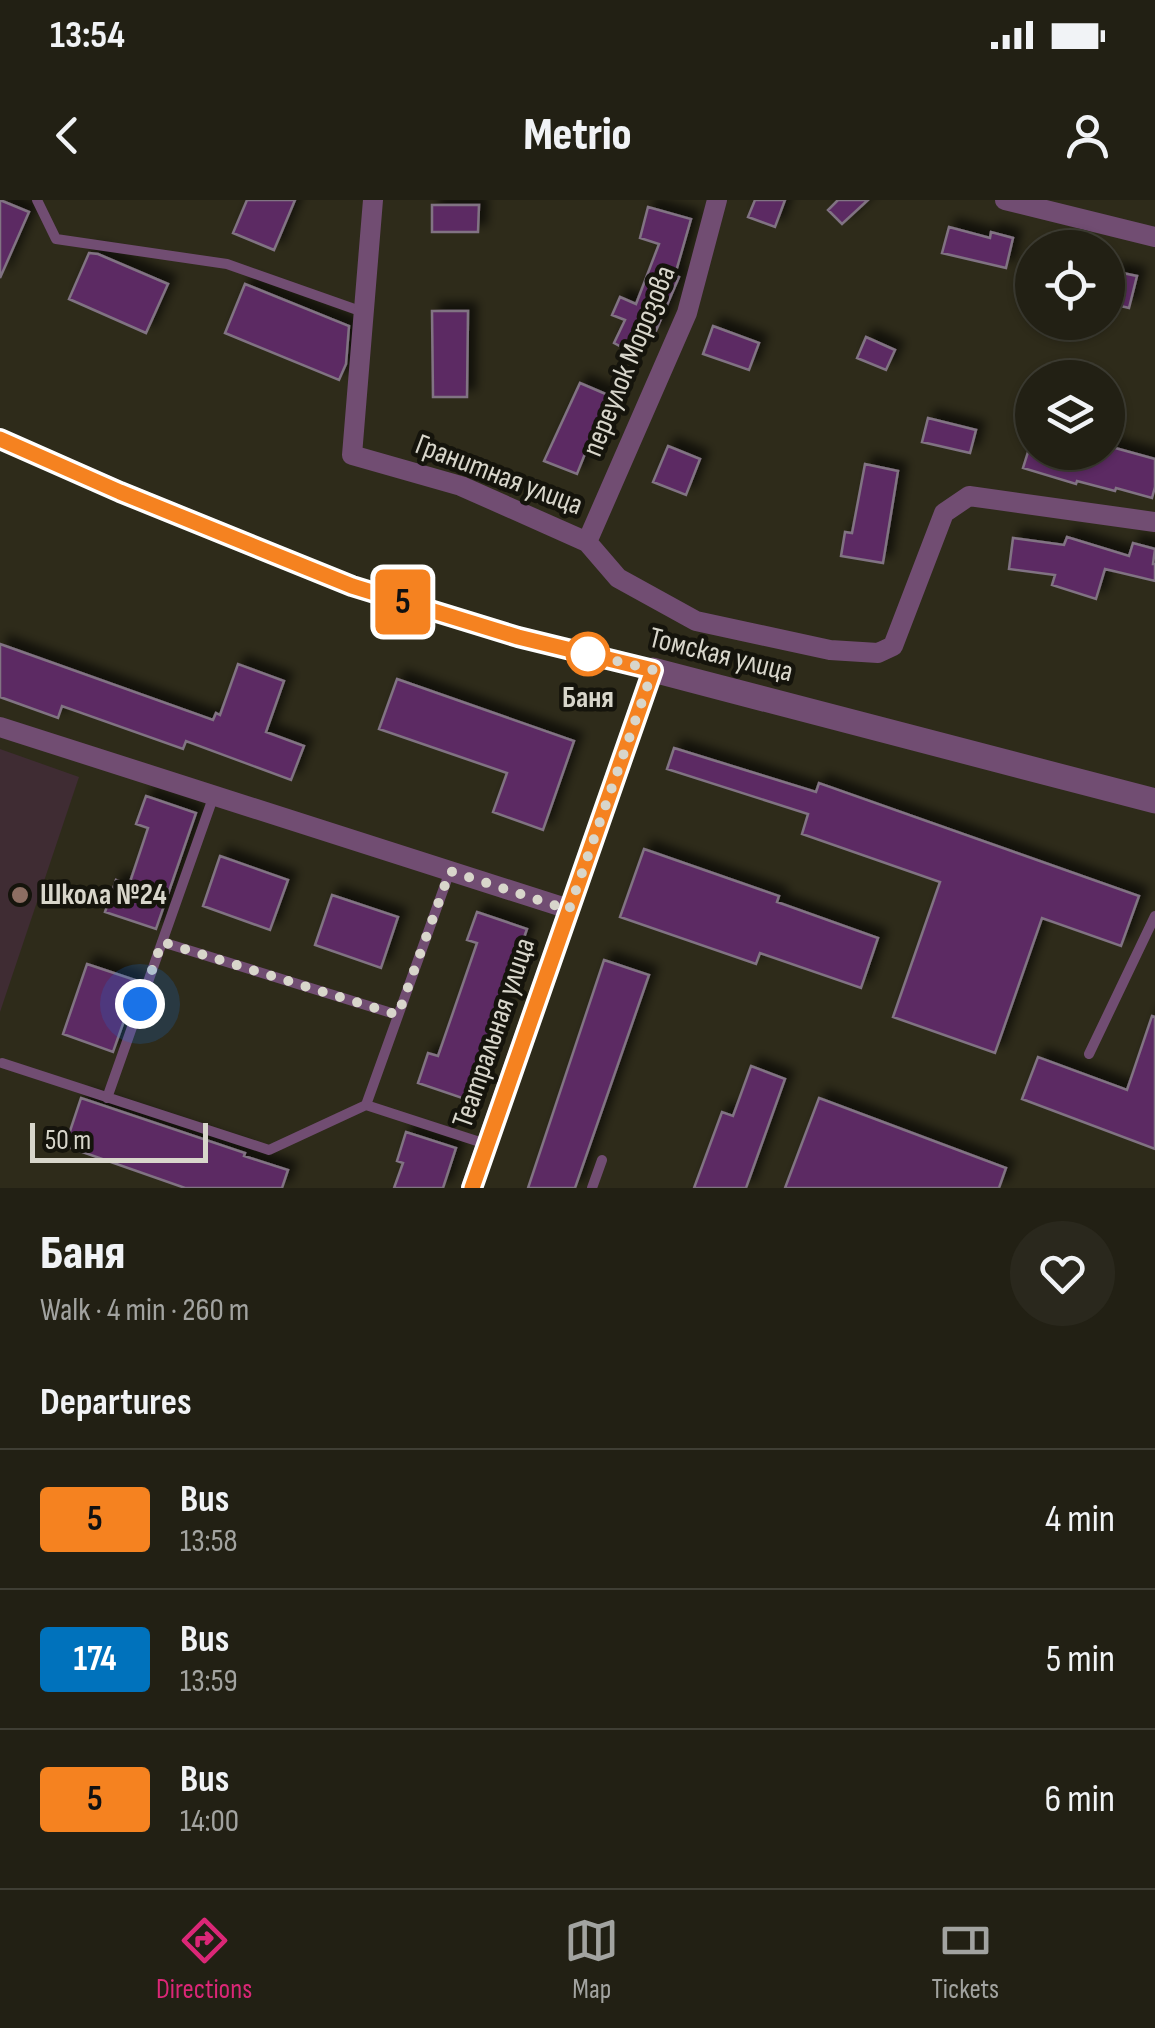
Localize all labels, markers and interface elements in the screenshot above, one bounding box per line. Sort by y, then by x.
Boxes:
text: 13:54 [50,13,125,58]
icon: back [40,108,95,163]
text: Metrio [523,108,632,163]
icon: person [1060,108,1115,163]
map controls [1015,230,1125,470]
button: locate [1015,230,1125,340]
street label: переулок Морозова [574,260,684,462]
button: layers [1015,360,1125,470]
street label: Гранитная улица [410,427,588,523]
line badge: 5 [370,570,436,634]
text: 5 [395,581,411,624]
street label: Томская улица [645,620,797,690]
marker: Баня [567,633,609,675]
place label: Баня [562,680,614,716]
place label: Школа №24 [40,877,167,913]
marker: Школа №24 [9,884,31,906]
street label: Театральная улица [445,933,543,1133]
your location [115,979,165,1029]
scale bar [30,1118,208,1163]
text: 50 m [45,1124,91,1157]
button: heart [1010,1221,1115,1326]
text: Баня [40,1225,125,1282]
text: Walk · 4 min · 260 m [40,1291,249,1330]
text: Departures [40,1380,192,1425]
text: Bus [180,1477,229,1522]
text: 4 min [1045,1497,1115,1542]
text: 5 [87,1498,103,1541]
text: 13:58 [180,1522,238,1561]
text: Bus [180,1617,229,1662]
text: 5 min [1046,1637,1115,1682]
text: 174 [73,1638,117,1681]
text: 13:59 [180,1662,238,1701]
text: Bus [180,1757,229,1802]
text: 6 min [1045,1777,1115,1822]
text: 5 [87,1778,103,1821]
text: 14:00 [180,1802,239,1841]
tab: Directions [156,1913,252,2006]
tab: Map [564,1913,619,2006]
tab: Tickets [931,1913,999,2006]

